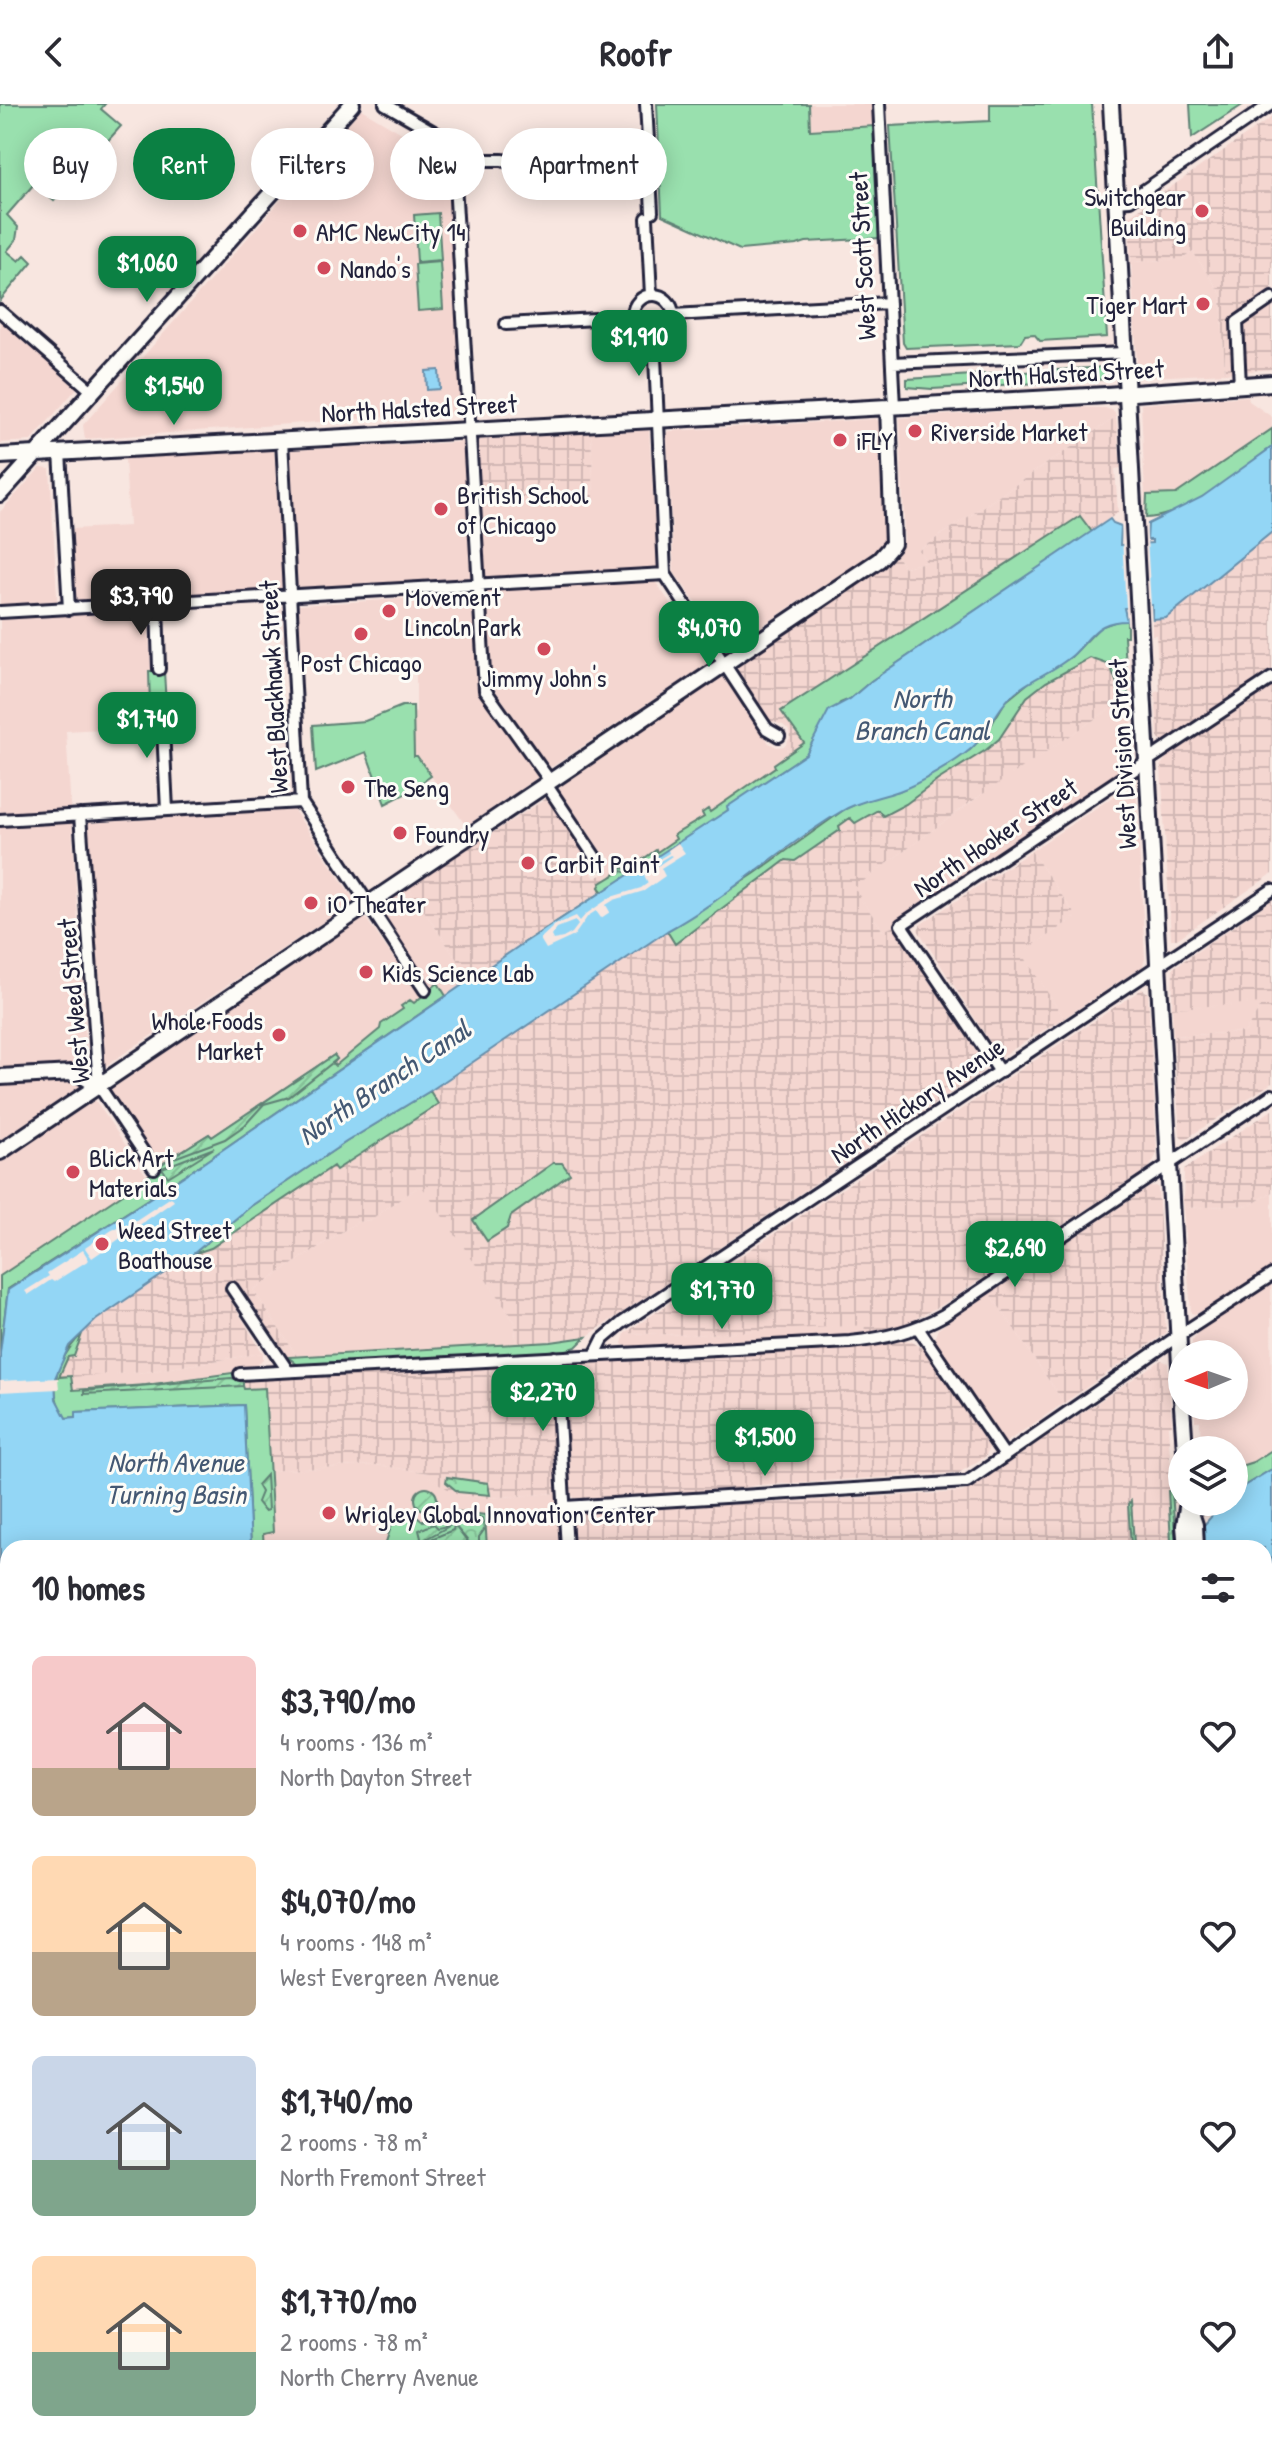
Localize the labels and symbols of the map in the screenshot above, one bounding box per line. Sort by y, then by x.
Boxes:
street label: West Scott Street [840,170,884,341]
place label: Switchgear Building [1084,179,1186,244]
marker: Switchgear Building [1193,202,1211,220]
place label: AMC NewCity 14 [316,214,466,249]
marker: AMC NewCity 14 [291,222,309,240]
pin: $1,060 [82,236,212,304]
place label: Nando's [340,251,411,286]
marker: Nando's [315,259,333,277]
place label: Tiger Mart [1086,287,1188,322]
marker: Tiger Mart [1194,295,1212,313]
pin: $1,910 [574,310,704,378]
street label: North Halsted Street [968,350,1166,396]
pin: $1,540 [109,359,239,427]
street label: North Halsted Street [321,385,519,431]
place label: Riverside Market [931,414,1088,449]
marker: Riverside Market [906,422,924,440]
place label: iFLY [856,423,893,458]
marker: iFLY [831,431,849,449]
place label: British School of Chicago [457,477,589,542]
marker: British School of Chicago [432,500,450,518]
pin: $3,790 [76,569,206,637]
street label: West Blackhawk Street [250,579,296,794]
place label: Movement Lincoln Park [405,579,521,644]
pin: $4,070 [644,601,774,669]
marker: Movement Lincoln Park [380,602,398,620]
marker: Post Chicago [352,625,370,643]
marker: Jimmy John's [535,640,553,658]
place label: Post Chicago [300,645,422,680]
street label: West Division Street [1099,657,1144,850]
place label: Jimmy John's [482,660,606,695]
water label: North Branch Canal [854,679,991,749]
pin: $1,740 [82,692,212,760]
street label: North Hooker Street [906,769,1085,905]
place label: The Seng [364,770,449,805]
marker: The Seng [339,778,357,796]
place label: Foundry [415,816,490,851]
marker: Foundry [391,824,409,842]
place label: Carbit Paint [544,846,660,881]
marker: Carbit Paint [519,854,537,872]
place label: iO Theater [327,886,426,921]
marker: iO Theater [302,894,320,912]
street label: West Weed Street [48,916,98,1085]
place label: Kids Science Lab [382,955,535,990]
marker: Kids Science Lab [357,963,375,981]
place label: Whole Foods Market [151,1003,264,1068]
water label: North Branch Canal [291,1010,479,1154]
marker: Whole Foods Market [270,1026,288,1044]
street label: North Hickory Avenue [823,1029,1011,1171]
place label: Blick Art Materials [89,1140,177,1205]
marker: Blick Art Materials [64,1163,82,1181]
place label: Weed Street Boathouse [118,1212,232,1277]
pin: $2,690 [950,1221,1080,1289]
marker: Weed Street Boathouse [93,1235,111,1253]
pin: $1,770 [657,1263,787,1331]
north arrow [1168,1340,1248,1420]
pin: $2,270 [478,1365,608,1433]
pin: $1,500 [700,1410,830,1478]
water label: North Avenue Turning Basin [106,1443,249,1513]
place label: Wrigley Global Innovation Center [345,1496,656,1531]
marker: Wrigley Global Innovation Center [320,1504,338,1522]

